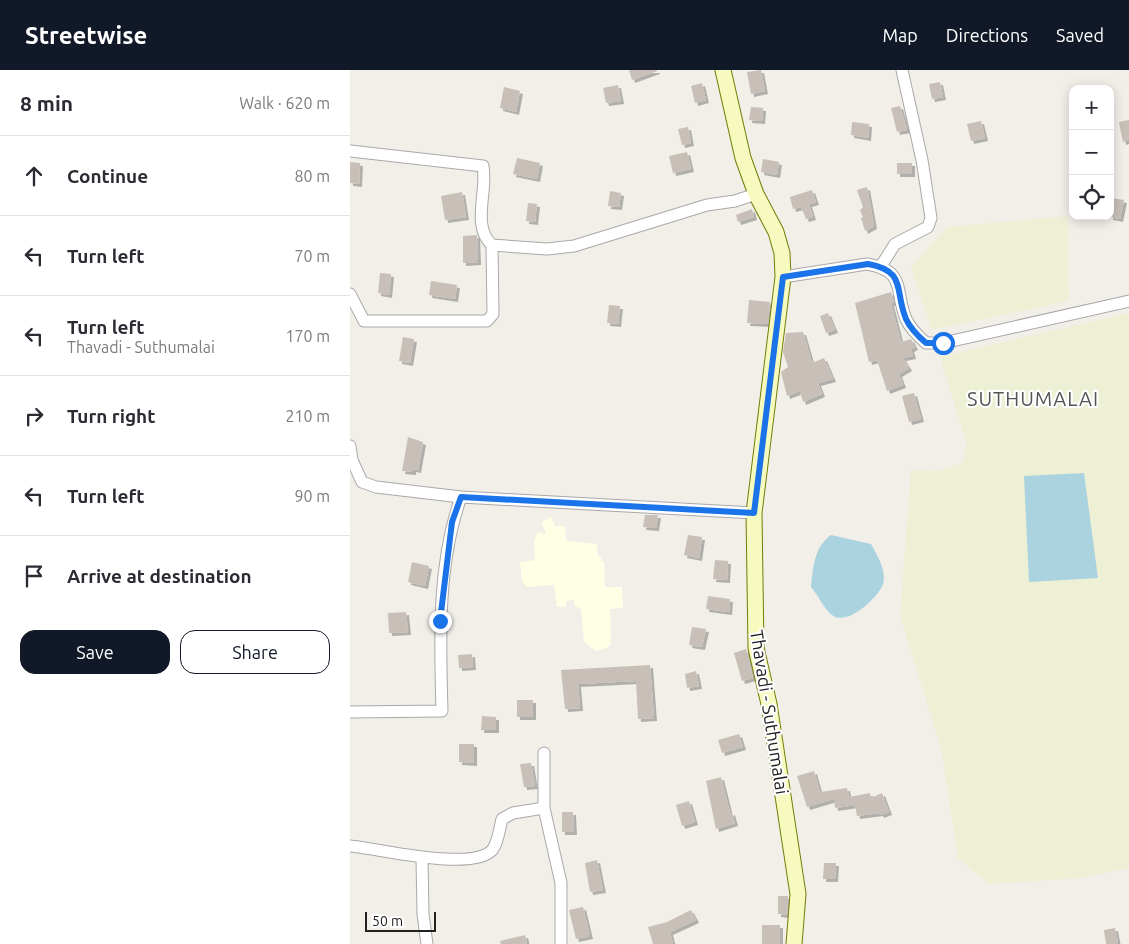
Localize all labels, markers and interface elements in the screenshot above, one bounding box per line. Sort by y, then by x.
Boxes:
text: Streetwise [25,22,147,49]
text: Map [882,25,918,45]
text: Directions [946,25,1028,45]
text: Saved [1056,25,1104,45]
map controls [1069,85,1114,220]
button: + [1069,85,1114,130]
text: 8 min [20,91,73,115]
text: Walk · 620 m [239,94,330,112]
button: − [1069,130,1114,175]
icon: ahead [20,162,48,190]
text: Continue [67,165,148,187]
text: 80 m [294,167,330,185]
button: locate [1069,175,1114,220]
icon: left [20,242,48,270]
text: Turn left [67,245,145,267]
text: 70 m [294,247,330,265]
text: Turn left [67,316,145,338]
icon: left [20,322,48,350]
text: 170 m [285,327,330,345]
route start [932,332,955,355]
text: Thavadi - Suthumalai [67,338,215,356]
district label: SUTHUMALAI [967,387,1099,410]
icon: right [20,402,48,430]
text: Turn right [67,405,155,427]
text: 210 m [285,407,330,425]
icon: left [20,482,48,510]
text: Turn left [67,485,145,507]
text: 90 m [294,487,330,505]
icon: arrive [20,562,48,590]
text: Arrive at destination [67,565,252,587]
route end [429,610,452,633]
street label: Thavadi - Suthumalai [747,628,793,796]
button: Save [20,630,170,674]
button: Share [180,630,330,674]
scale bar [365,909,436,932]
text: 50 m [372,913,403,929]

